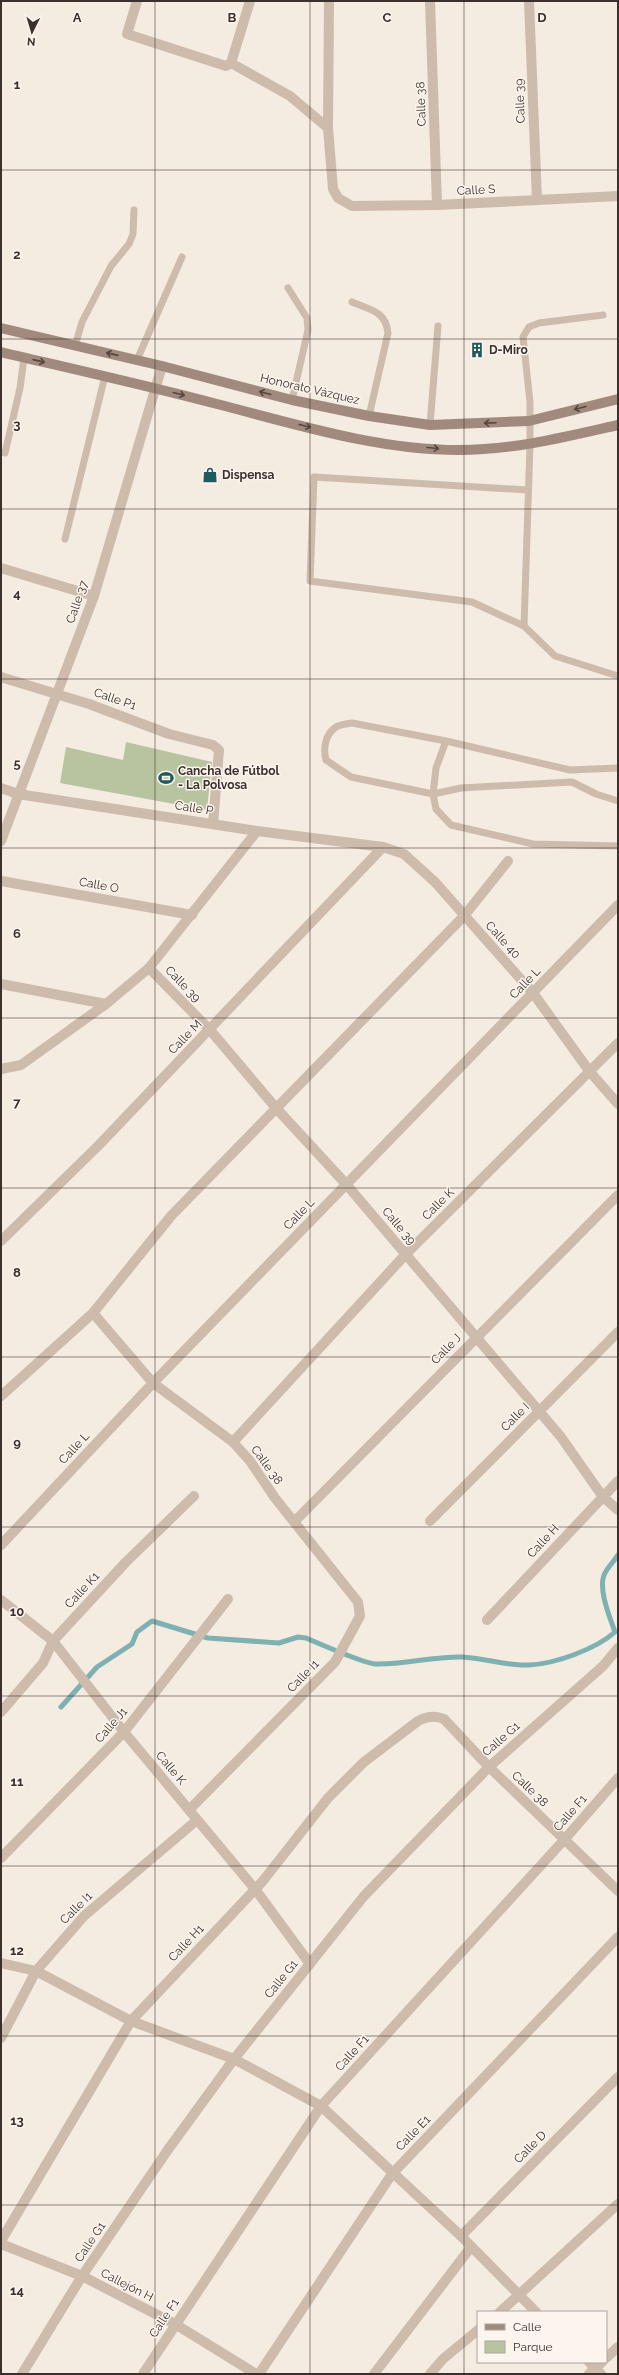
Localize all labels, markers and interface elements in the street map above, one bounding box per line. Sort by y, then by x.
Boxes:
text: A [73,10,82,25]
text: B [228,10,237,25]
text: C [383,10,392,25]
text: D [537,10,547,25]
north arrow [12,12,52,52]
text: N [26,35,36,48]
text: 1 [14,77,21,92]
street label: Calle 39 [512,78,528,124]
street label: Calle 38 [413,81,429,127]
street label: Calle S [456,182,496,198]
text: 2 [13,247,21,262]
building icon: D-Miro [468,341,486,359]
place label: D-Miro [489,343,528,357]
one-way arrow [106,350,119,358]
one-way arrow [32,358,45,365]
street label: Honorato Vázquez [259,371,361,407]
one-way arrow [259,388,272,396]
one-way arrow [172,391,185,398]
one-way arrow [574,405,587,413]
text: 3 [13,417,21,432]
one-way arrow [484,419,497,426]
one-way arrow [298,423,311,431]
one-way arrow [426,444,439,451]
shop icon: Dispensa [201,466,219,484]
place label: Dispensa [222,468,275,482]
street label: Calle 37 [63,578,91,625]
text: 4 [13,586,21,601]
street label: Calle P1 [92,685,138,713]
text: 5 [13,756,21,771]
place label: Cancha de Fútbol - La Polvosa [178,764,279,792]
sports icon: Cancha de Fútbol - La Polvosa [157,769,175,787]
street label: Calle P [174,798,215,818]
street label: Calle O [78,875,120,895]
street label: Calle 40 [483,918,523,962]
text: 6 [13,926,21,941]
street label: Calle 39 [162,963,204,1005]
street label: Calle L [507,964,543,1002]
street label: Calle M [165,1017,205,1057]
text: 7 [13,1095,21,1110]
street label: Calle K [419,1185,457,1223]
street label: Calle L [281,1195,317,1233]
street label: Calle 39 [379,1204,419,1248]
text: 8 [13,1265,21,1280]
street label: Calle J [428,1331,464,1367]
street label: Calle I [498,1400,532,1434]
street label: Calle L [56,1429,92,1467]
text: 9 [13,1435,21,1450]
street label: Calle 38 [248,1443,286,1487]
street label: Calle H [524,1522,562,1560]
street label: Calle K1 [62,1569,102,1611]
text: 10 [10,1604,24,1619]
street label: Calle I1 [284,1657,322,1695]
street label: Calle J1 [92,1705,130,1745]
street label: Calle G1 [479,1719,523,1759]
street label: Calle K [153,1749,189,1788]
street label: Calle 38 [509,1768,551,1810]
text: 11 [11,1774,24,1789]
street label: Calle F1 [550,1792,590,1834]
street label: Calle I1 [57,1889,95,1927]
street label: Calle H1 [165,1922,207,1964]
text: 12 [10,1943,24,1958]
street label: Calle G1 [261,1957,301,2001]
street label: Calle F1 [332,2032,372,2074]
street label: Calle E1 [393,2112,433,2154]
text: 13 [10,2113,24,2128]
street label: Calle D [511,2128,549,2166]
street label: Calle G1 [72,2219,108,2265]
street label: Callejón H [98,2266,156,2304]
text: 14 [10,2283,24,2298]
street label: Calle F1 [146,2296,182,2340]
legend [477,2311,607,2363]
text: Calle [513,2320,541,2334]
text: Parque [513,2340,553,2354]

